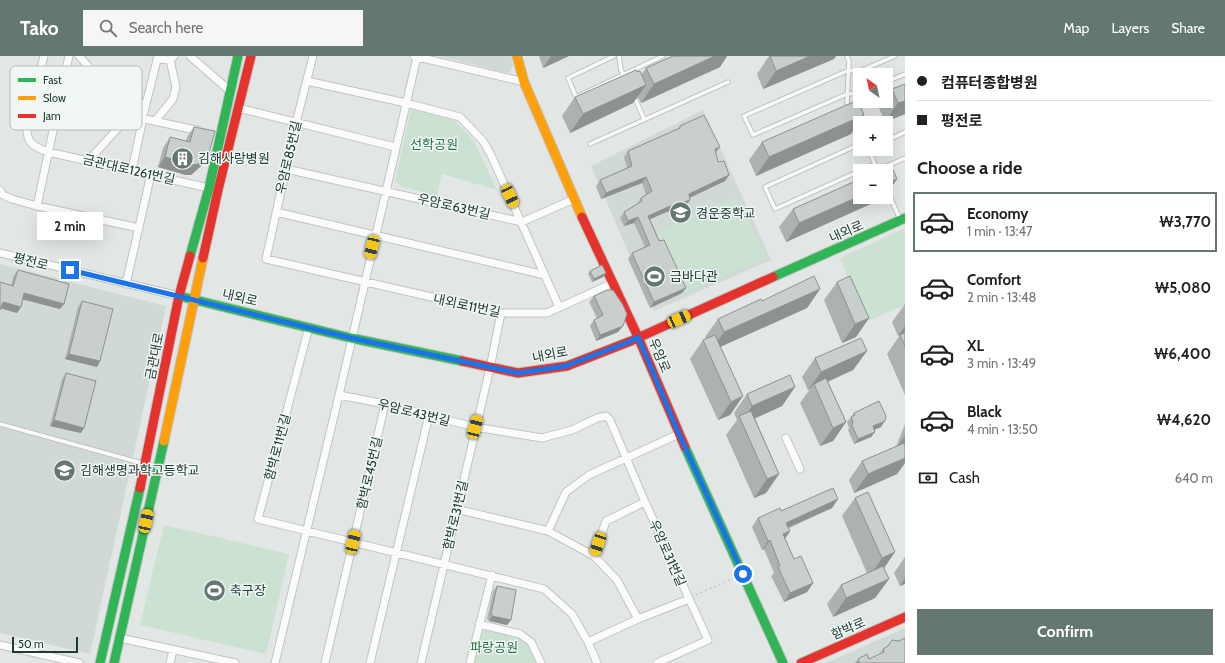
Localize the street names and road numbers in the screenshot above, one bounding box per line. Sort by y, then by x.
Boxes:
street label: 우암로85번길 [272,119,304,195]
street label: 금관대로1261번길 [81,151,177,187]
street label: 우암로63번길 [416,190,492,222]
street label: 내외로 [826,216,866,246]
street label: 평전로 [12,249,50,273]
street label: 내외로 [221,285,259,309]
street label: 내외로11번길 [432,290,502,320]
street label: 금관대로 [142,331,166,381]
street label: 우암로 [646,335,674,375]
street label: 내외로 [531,343,569,365]
street label: 우암로43번길 [376,395,452,429]
street label: 함박로11번길 [260,412,294,482]
street label: 함박로45번길 [353,435,385,511]
street label: 함박로31번길 [439,479,471,551]
street label: 우암로31번길 [646,517,690,589]
street label: 함박로 [828,613,868,643]

